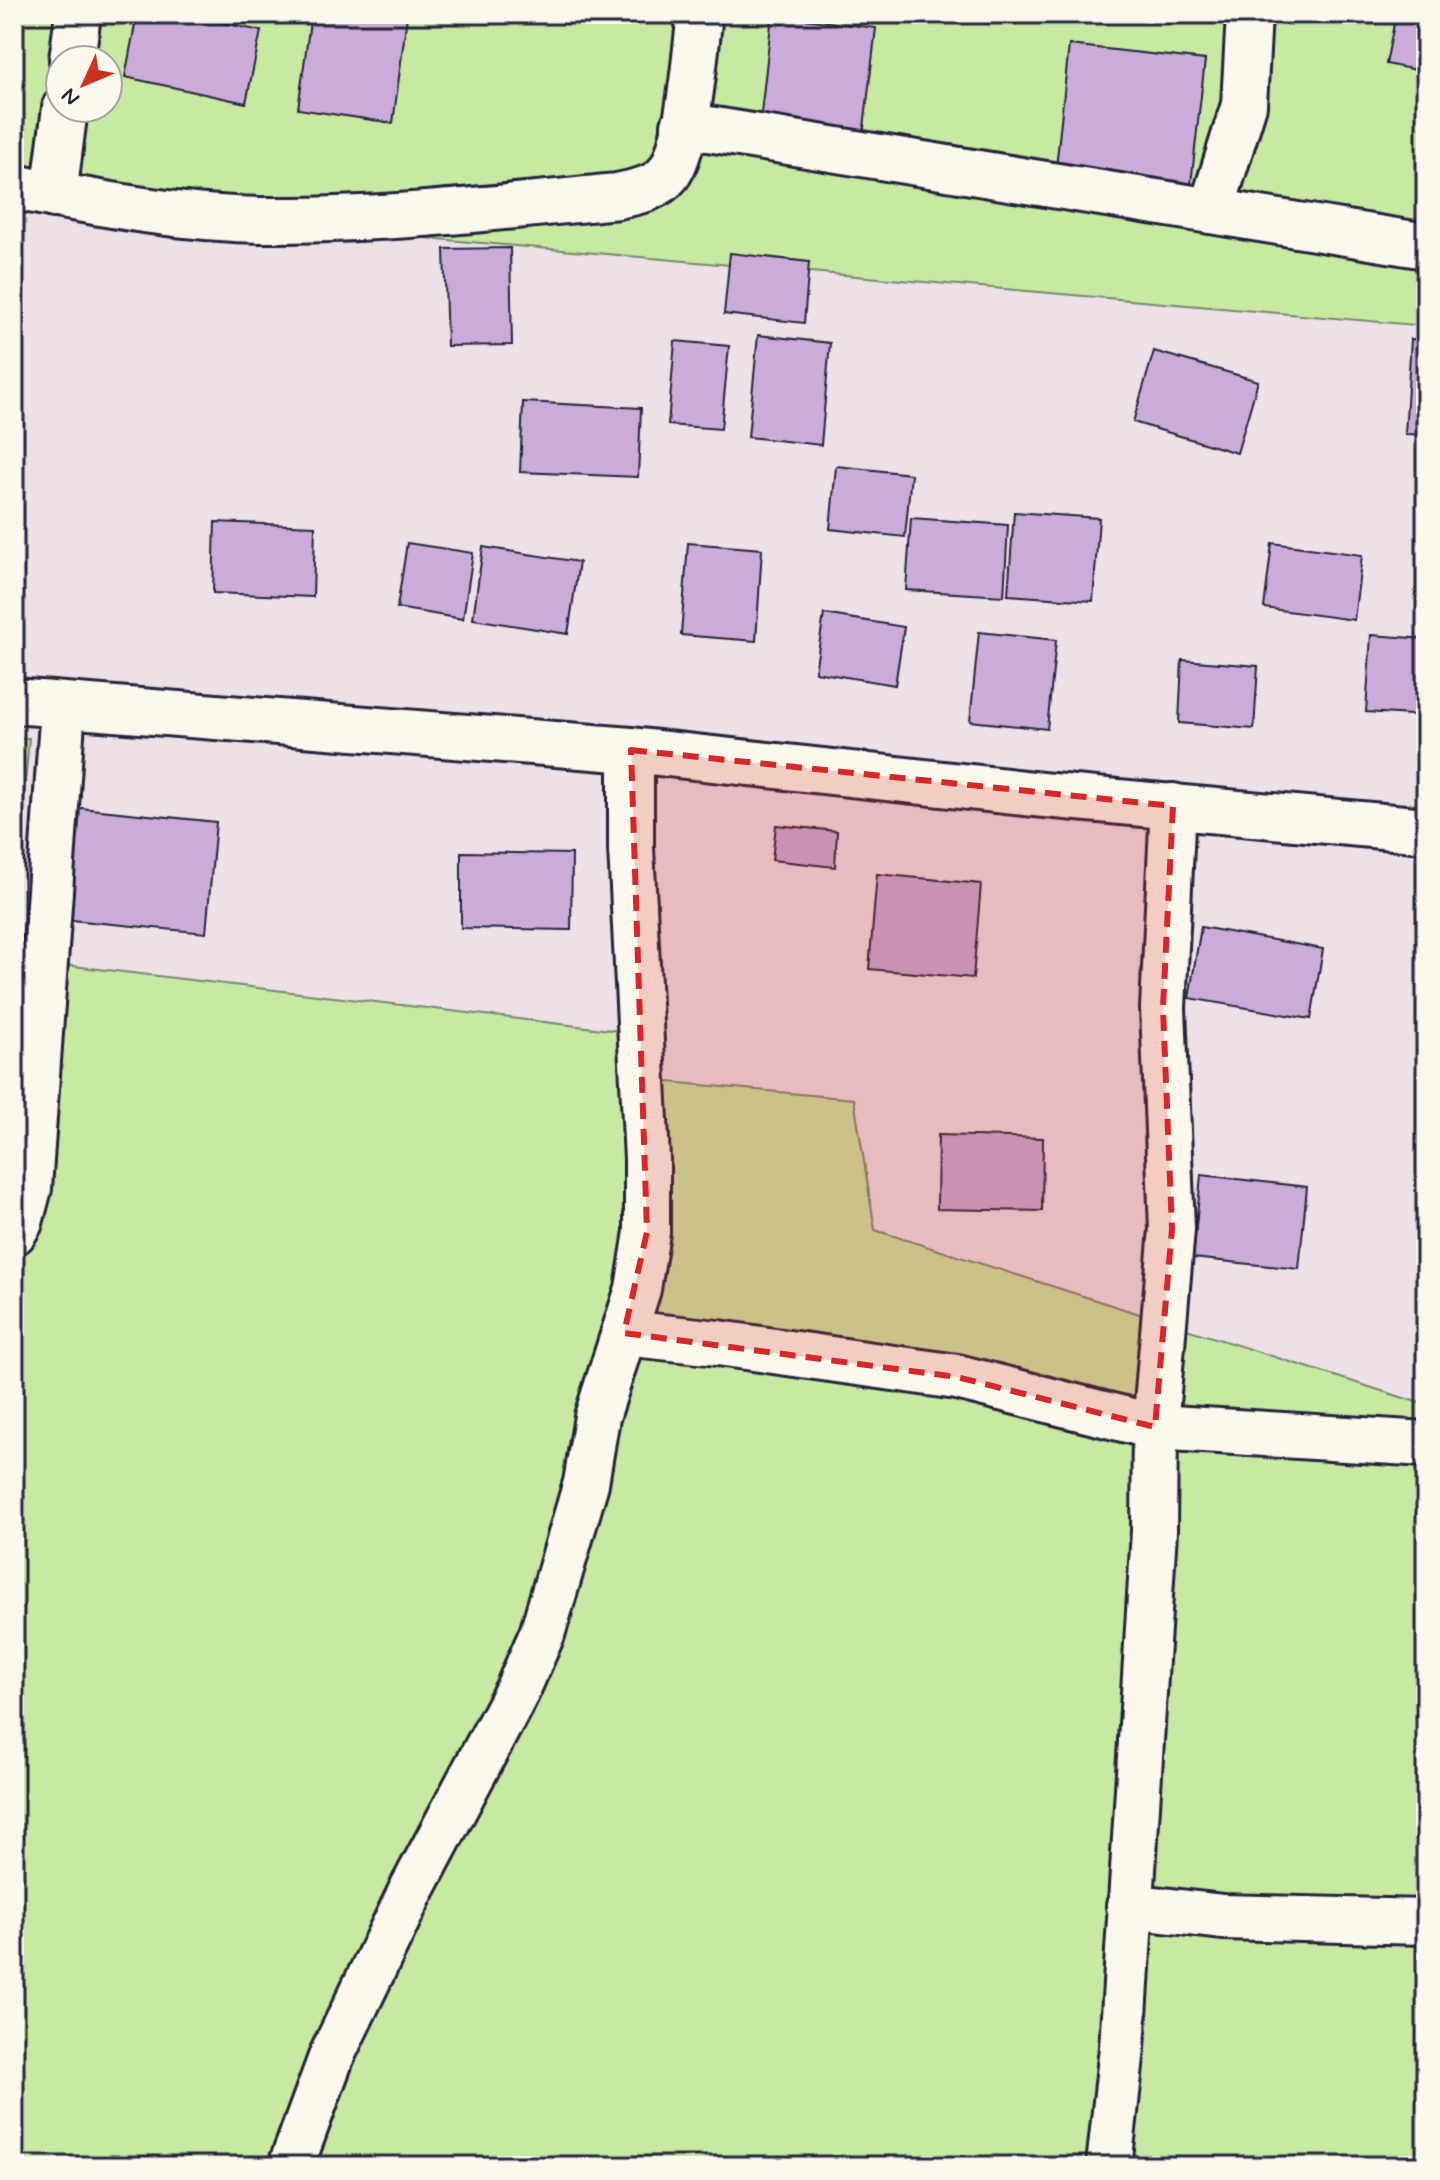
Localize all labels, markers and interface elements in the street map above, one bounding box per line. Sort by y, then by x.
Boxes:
north arrow [44,44,124,124]
text: N [56,82,86,112]

